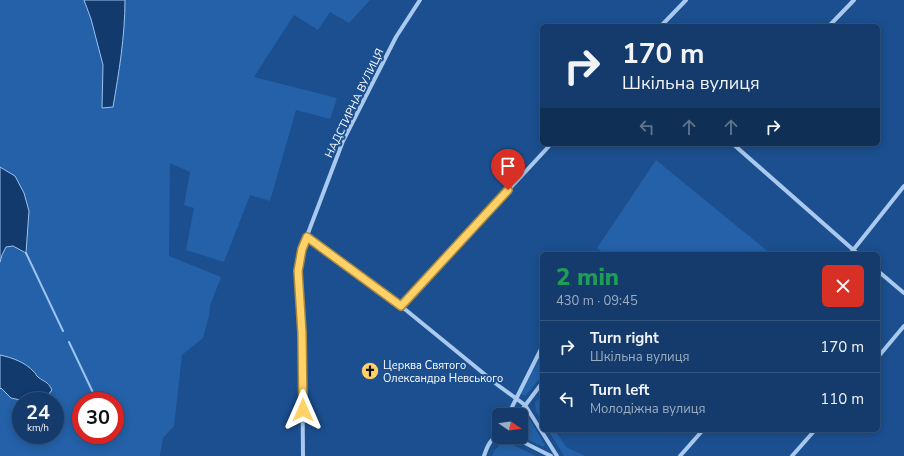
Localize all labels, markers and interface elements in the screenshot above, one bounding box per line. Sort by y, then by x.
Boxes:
text: 170 m [622,35,705,73]
icon: right [556,40,608,92]
street label: НАДСТИРНА ВУЛИЦЯ [321,46,387,160]
text: Шкільна вулиця [622,71,760,95]
icon: left [636,116,658,138]
icon: ahead [678,116,700,138]
icon: ahead [720,116,742,138]
icon: right [762,116,784,138]
pin [491,149,525,190]
icon: arrive [497,155,519,177]
text: 2 min [556,261,619,293]
button: close [822,265,864,307]
text: 430 m · 09:45 [556,292,638,310]
text: Turn right [590,328,659,348]
icon: right [556,336,578,358]
text: 170 m [820,337,864,357]
text: Шкільна вулиця [590,348,689,366]
place label: Церква Святого Олександра Невського [383,358,503,386]
church icon: Церква Святого Олександра Невського [360,361,380,381]
text: Turn left [590,380,649,400]
icon: left [556,388,578,410]
position arrow [282,389,324,431]
text: 110 m [820,389,864,409]
speed limit sign: 30 [72,392,124,444]
text: 24 [26,399,50,426]
text: Молодіжна вулиця [590,400,706,418]
north arrow [492,408,528,444]
map controls [492,408,528,444]
text: km/h [27,421,49,435]

